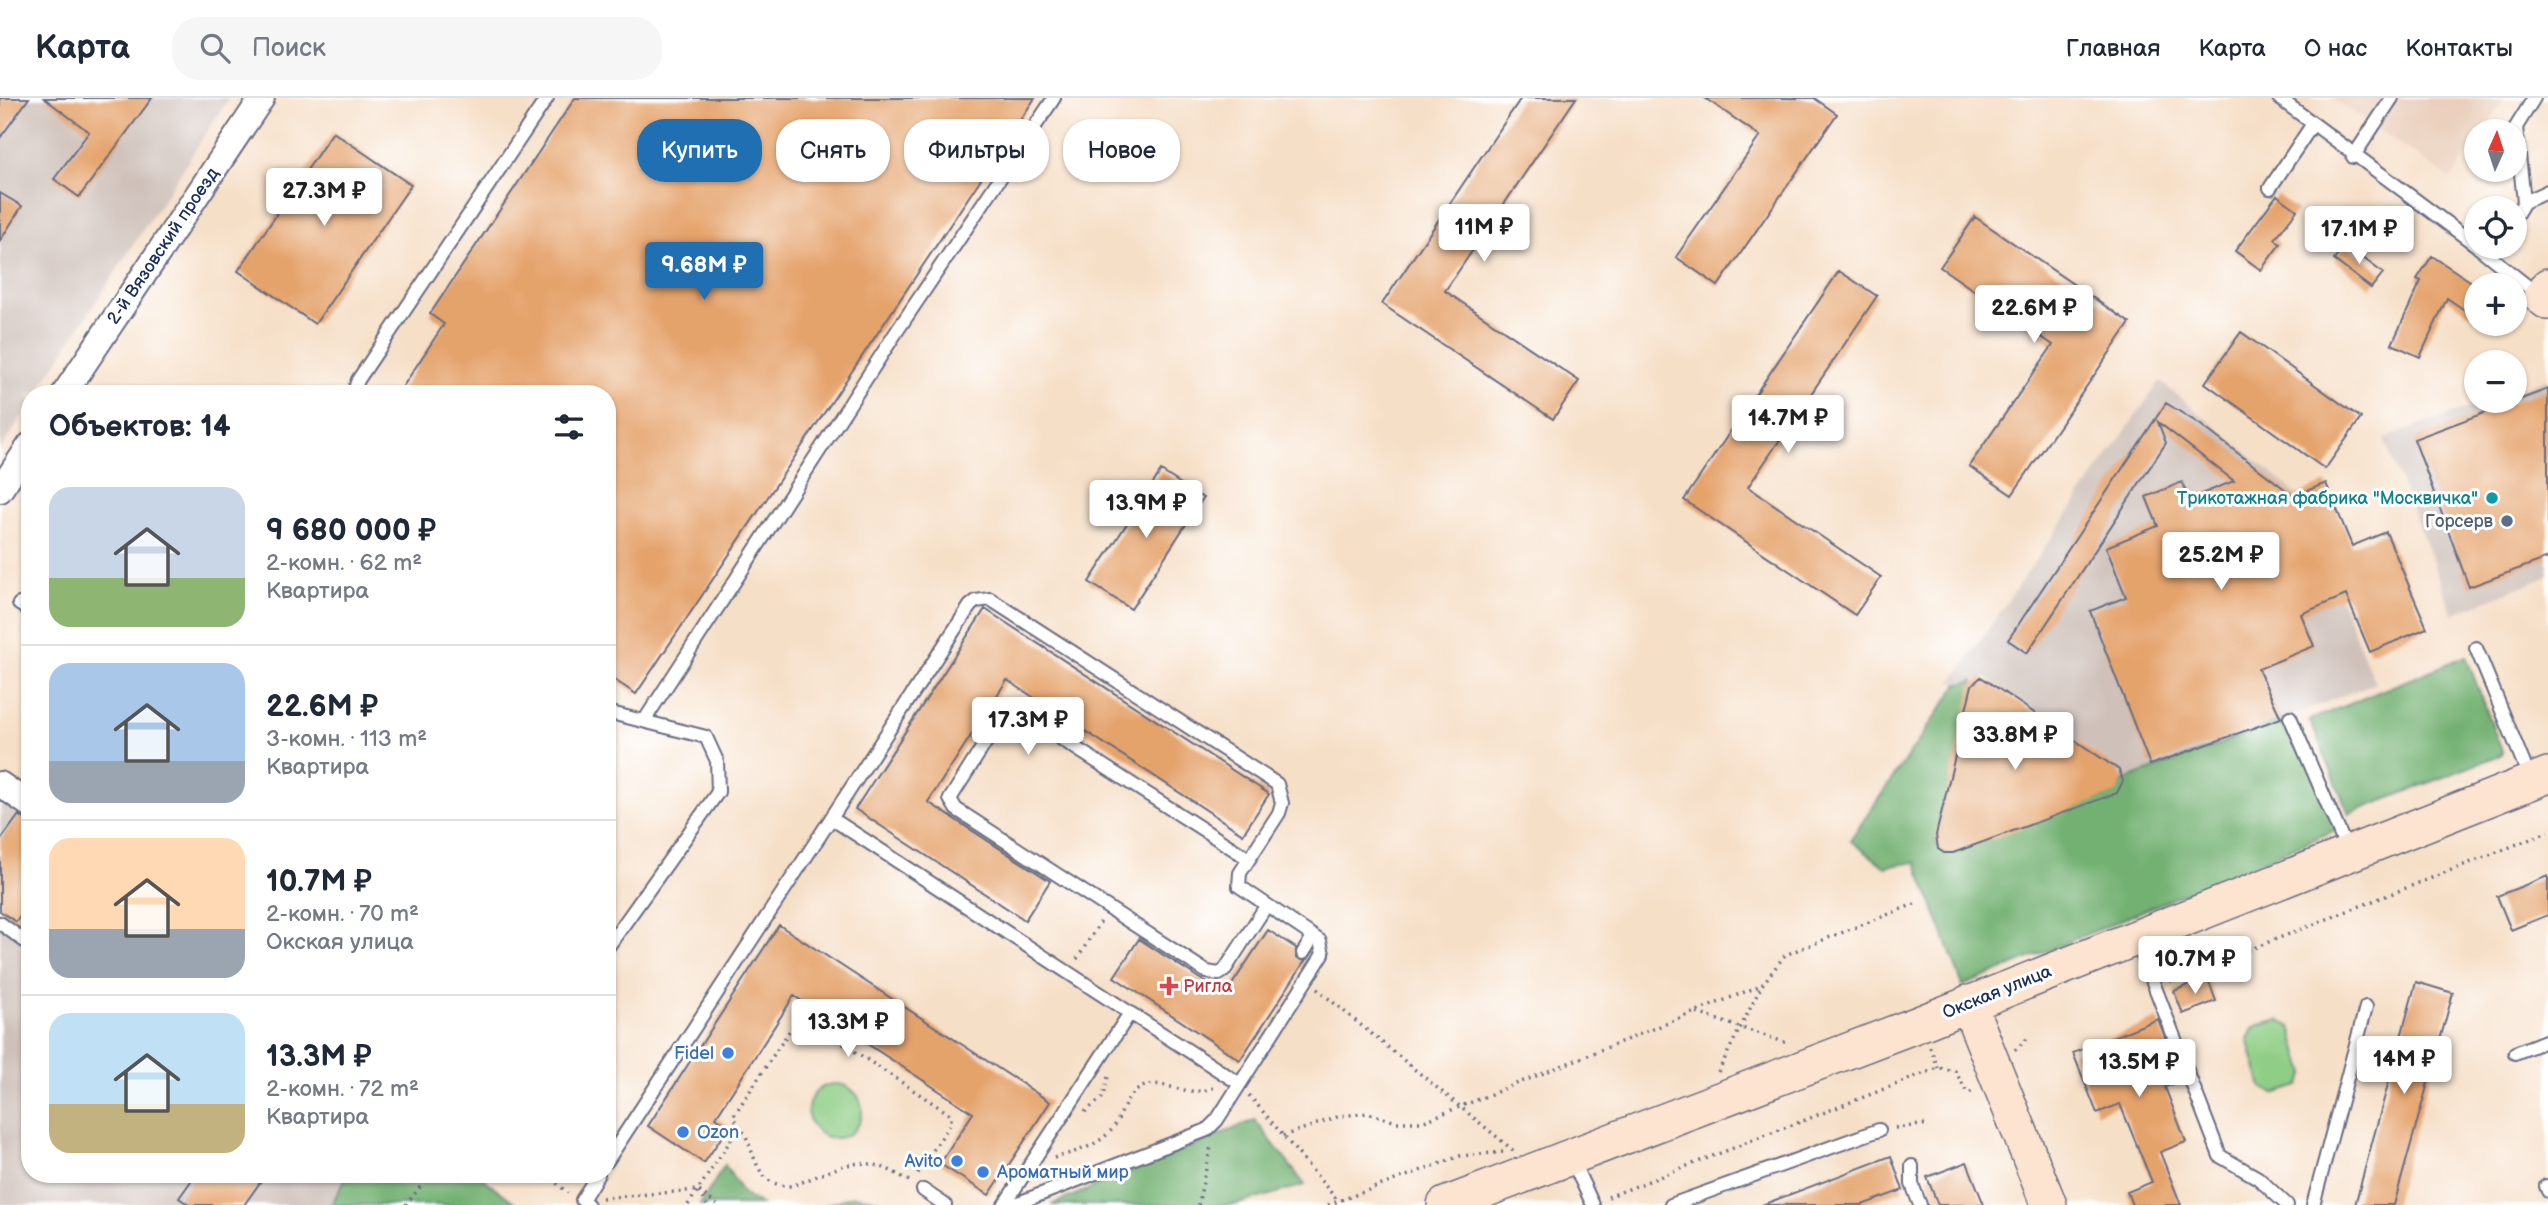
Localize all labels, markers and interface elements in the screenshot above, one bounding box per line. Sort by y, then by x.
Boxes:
search box [172,17,662,80]
text: Карта [35,28,130,68]
icon: search [196,29,234,67]
text: Поиск [252,33,326,64]
text: Главная [2066,34,2160,63]
text: Карта [2198,34,2266,63]
text: О нас [2304,34,2367,63]
text: Контакты [2405,34,2513,63]
chip: Купить [637,119,762,182]
chip: Снять [776,119,890,182]
chip: Фильтры [904,119,1049,182]
chip: Новое [1063,119,1180,182]
north arrow [2464,119,2527,182]
map controls [2464,119,2527,413]
street label: 2-й Вязовский проезд [103,164,223,328]
pin: 27.3M ₽ [259,169,389,228]
text: 27.3M ₽ [282,177,366,205]
button: locate [2464,196,2527,259]
pin: 11M ₽ [1435,204,1533,264]
pin: 17.1M ₽ [2294,206,2424,266]
text: 11M ₽ [1455,213,1513,241]
text: 17.1M ₽ [2321,215,2397,243]
pin: 9.68M ₽ [639,242,769,302]
text: 9.68M ₽ [661,251,747,279]
button: + [2464,273,2527,336]
pin: 22.6M ₽ [1969,286,2099,345]
text: 22.6M ₽ [1991,294,2077,322]
button: − [2464,350,2527,413]
pin: 14.7M ₽ [1723,396,1853,455]
text: 14.7M ₽ [1748,404,1828,432]
icon: filters [550,408,588,446]
text: Объектов: 14 [49,409,231,445]
pin: 13.9M ₽ [1081,480,1211,540]
place label: Трикотажная фабрика "Москвичка" [2177,488,2478,509]
text: 13.9M ₽ [1105,489,1187,517]
marker: Трикотажная фабрика "Москвичка" [2484,490,2500,506]
place label: Горсерв [2425,511,2494,532]
text: 9 680 000 ₽ [266,513,436,549]
marker: Горсерв [2499,513,2515,529]
icon: home [105,515,189,599]
pin: 25.2M ₽ [2156,532,2286,592]
text: 25.2M ₽ [2178,541,2264,569]
text: 2-комн. · 62 m² [266,549,422,577]
text: Квартира [266,577,369,605]
text: 22.6M ₽ [266,689,378,725]
icon: home [105,691,189,775]
pin: 17.3M ₽ [963,698,1093,757]
text: 17.3M ₽ [988,706,1068,734]
pin: 33.8M ₽ [1950,712,2080,772]
text: 33.8M ₽ [1972,721,2058,749]
text: 3-комн. · 113 m² [266,725,427,753]
text: Квартира [266,753,369,781]
text: 10.7M ₽ [266,864,372,900]
icon: home [105,866,189,950]
text: 2-комн. · 70 m² [266,900,419,928]
text: Окская улица [266,928,414,956]
pin: 10.7M ₽ [2130,936,2260,996]
text: 10.7M ₽ [2154,945,2236,973]
street label: Окская улица [1939,960,2055,1023]
place label: Ригла [1183,976,1233,997]
marker: Ригла [1161,978,1177,994]
pin: 13.3M ₽ [783,1000,913,1059]
text: 13.3M ₽ [807,1008,889,1036]
pin: 14M ₽ [2355,1037,2453,1096]
text: 13.3M ₽ [266,1039,372,1075]
pin: 13.5M ₽ [2074,1040,2204,1099]
icon: home [105,1041,189,1125]
place label: Fidel [674,1043,714,1064]
marker: Fidel [720,1045,736,1061]
text: 14M ₽ [2373,1045,2435,1073]
text: 13.5M ₽ [2099,1048,2179,1076]
text: 2-комн. · 72 m² [266,1075,419,1103]
text: Квартира [266,1103,369,1131]
place label: Ozon [697,1122,739,1143]
marker: Ozon [675,1124,691,1140]
place label: Avito [904,1151,943,1172]
marker: Avito [949,1153,965,1169]
place label: Ароматный мир [996,1162,1129,1183]
marker: Ароматный мир [975,1164,991,1180]

